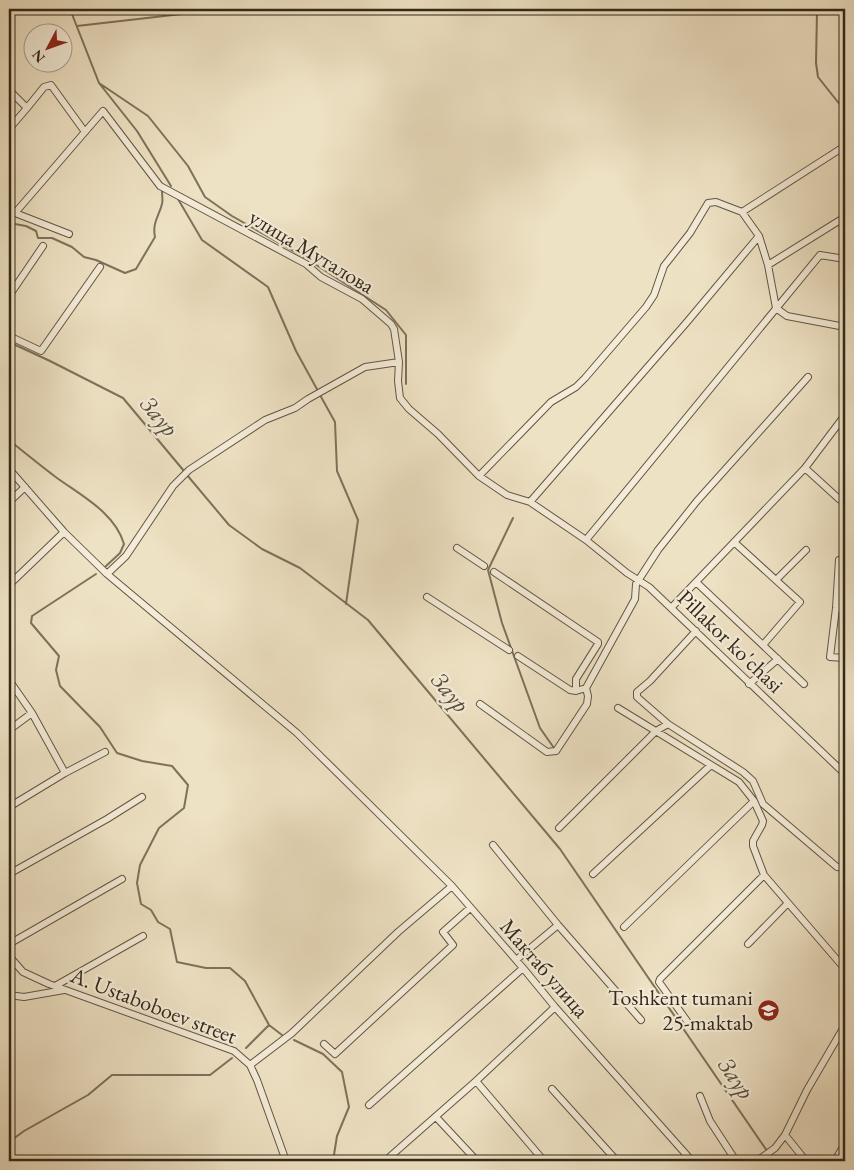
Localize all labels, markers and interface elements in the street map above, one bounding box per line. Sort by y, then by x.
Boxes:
north arrow [22,22,72,72]
text: N [27,46,49,67]
street label: улица Муталова [244,203,380,300]
water label: Заур [133,389,186,443]
street label: Pillakor ko'chasi [671,583,790,699]
water label: Заур [424,665,477,719]
street label: Мактаб улица [494,913,596,1024]
street label: A. Ustaboboev street [66,960,241,1051]
place label: Toshkent tumani 25-maktab [608,983,753,1037]
school or university icon: Toshkent tumani 25-maktab [757,998,781,1022]
water label: Заур [711,1051,762,1105]

